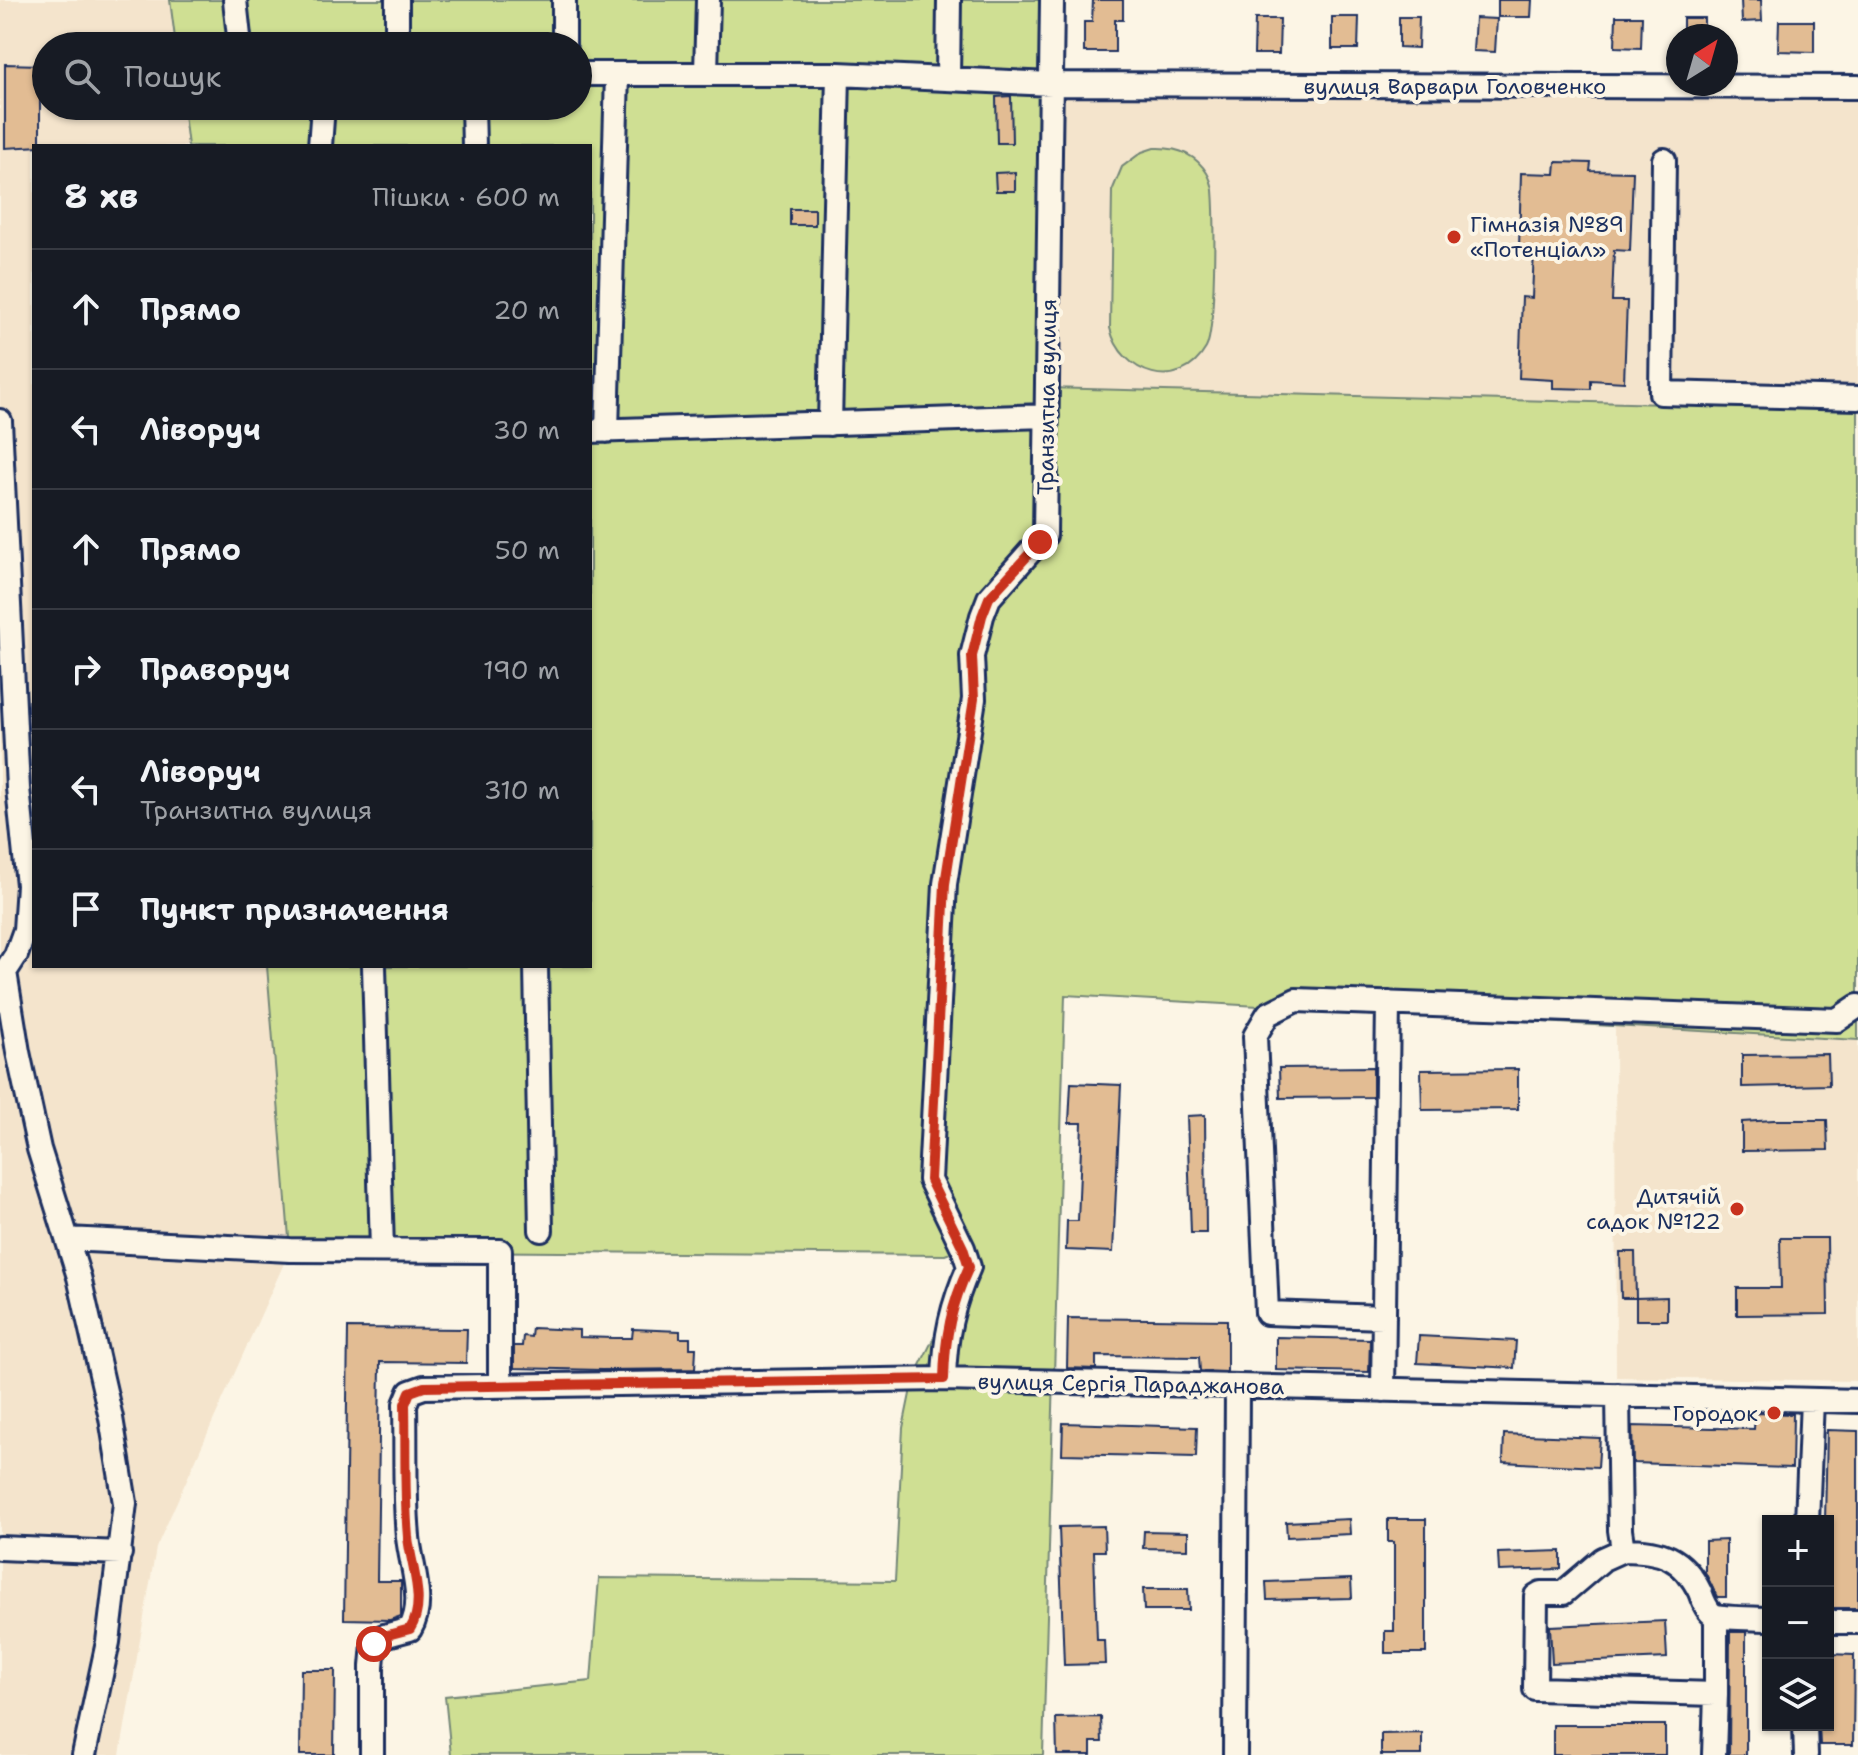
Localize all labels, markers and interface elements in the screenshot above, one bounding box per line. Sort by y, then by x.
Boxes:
north arrow [1666,24,1738,96]
search box [32,32,592,120]
icon: search [60,54,104,98]
text: Пошук [124,56,221,97]
street label: вулиця Варвари Головченко [1304,72,1606,101]
text: 8 хв [64,173,138,219]
text: Пішки · 600 m [372,179,560,214]
place label: Гімназія №89 «Потенціал» [1470,210,1624,264]
marker: Гімназія №89 «Потенціал» [1445,228,1463,246]
icon: ahead [64,287,108,331]
text: Прямо [140,289,241,330]
text: 20 m [493,292,560,327]
street label: Транзитна вулиця [1031,299,1063,495]
icon: left [64,407,108,451]
text: Ліворуч [140,409,261,450]
text: 30 m [493,412,560,447]
route end [1022,524,1058,560]
icon: ahead [64,527,108,571]
text: Прямо [140,529,241,570]
text: 50 m [495,532,560,567]
icon: right [64,647,108,691]
text: Праворуч [140,649,290,690]
text: 190 m [483,652,560,687]
text: Ліворуч [140,751,261,792]
icon: left [64,767,108,811]
text: 310 m [484,772,560,807]
text: Транзитна вулиця [140,792,372,827]
icon: arrive [64,887,108,931]
text: Пункт призначення [140,889,449,930]
place label: Дитячій садок №122 [1586,1182,1721,1236]
marker: Дитячій садок №122 [1728,1200,1746,1218]
street label: вулиця Сергія Параджанова [977,1367,1285,1401]
place label: Городок [1673,1399,1758,1428]
marker: Городок [1765,1404,1783,1422]
map controls [1762,1515,1834,1731]
button: + [1762,1515,1834,1587]
button: − [1762,1587,1834,1659]
route start [356,1626,392,1662]
button: layers [1762,1659,1834,1731]

